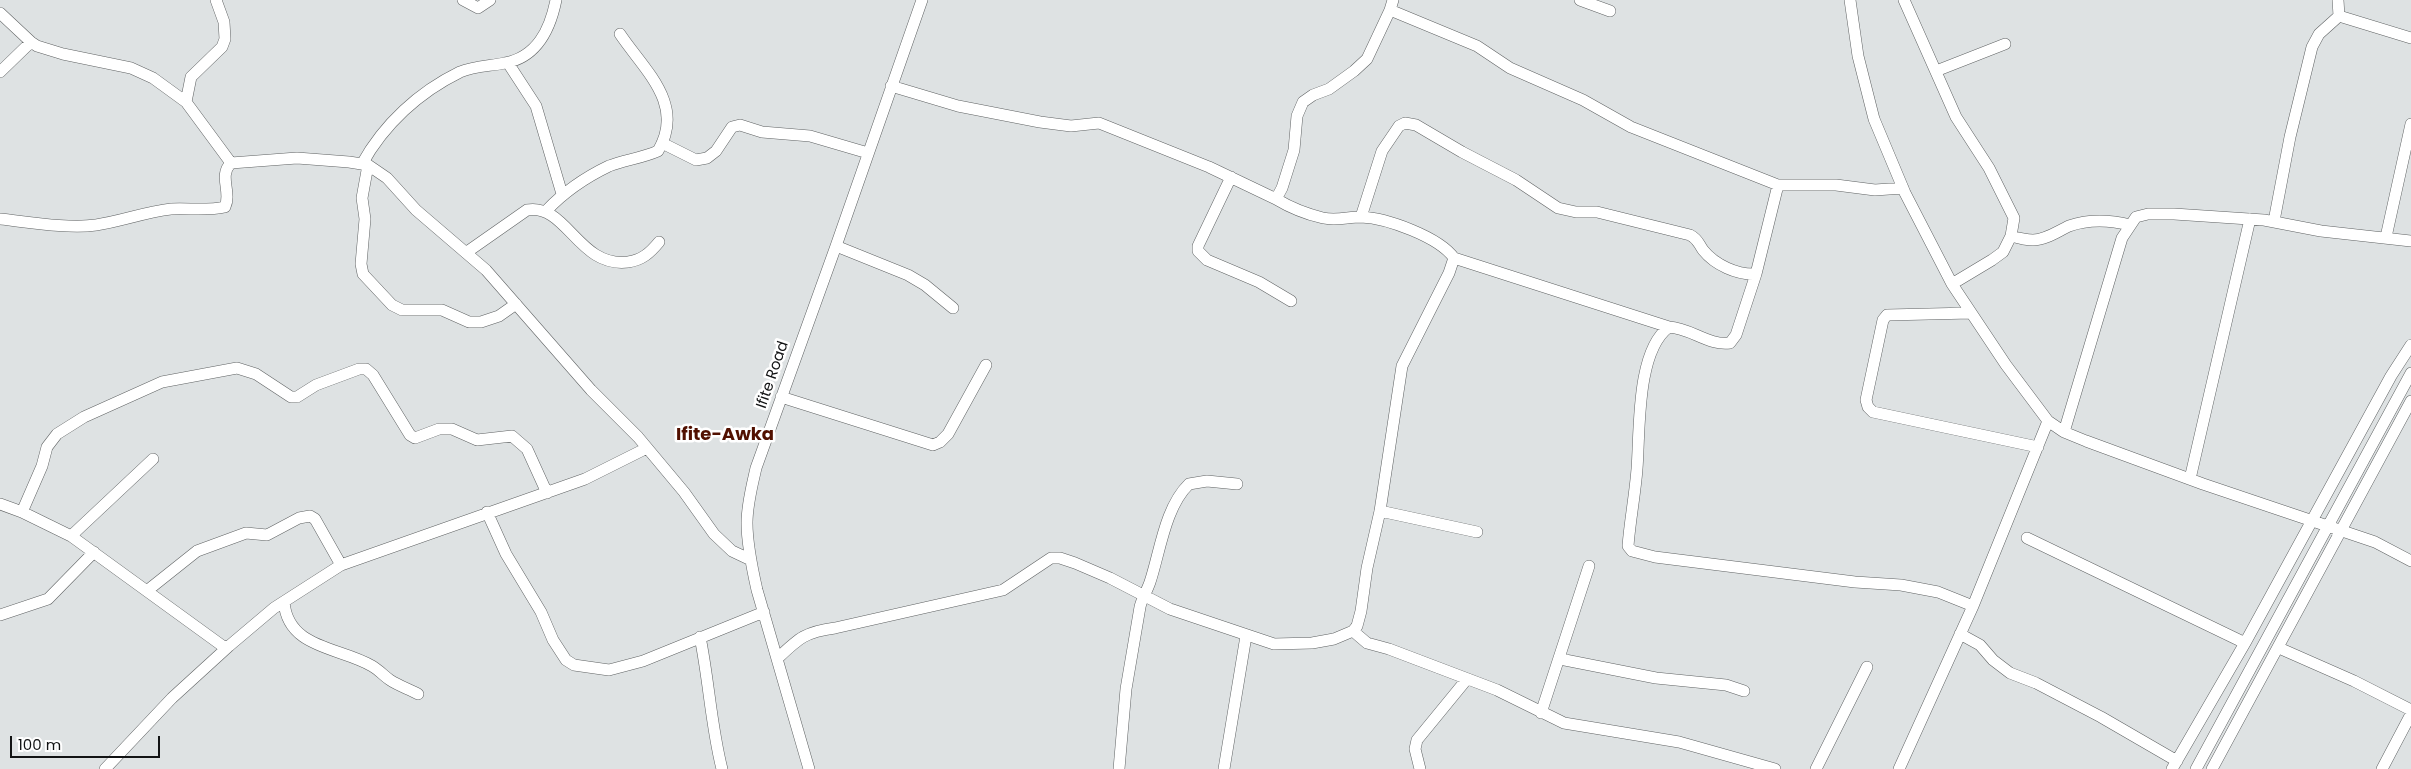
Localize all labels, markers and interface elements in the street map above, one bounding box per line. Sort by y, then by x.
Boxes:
street label: Ifite Road [753,339,793,411]
district label: Ifite-Awka [676,424,774,446]
scale bar [12,726,162,758]
text: 100 m [18,734,61,755]

